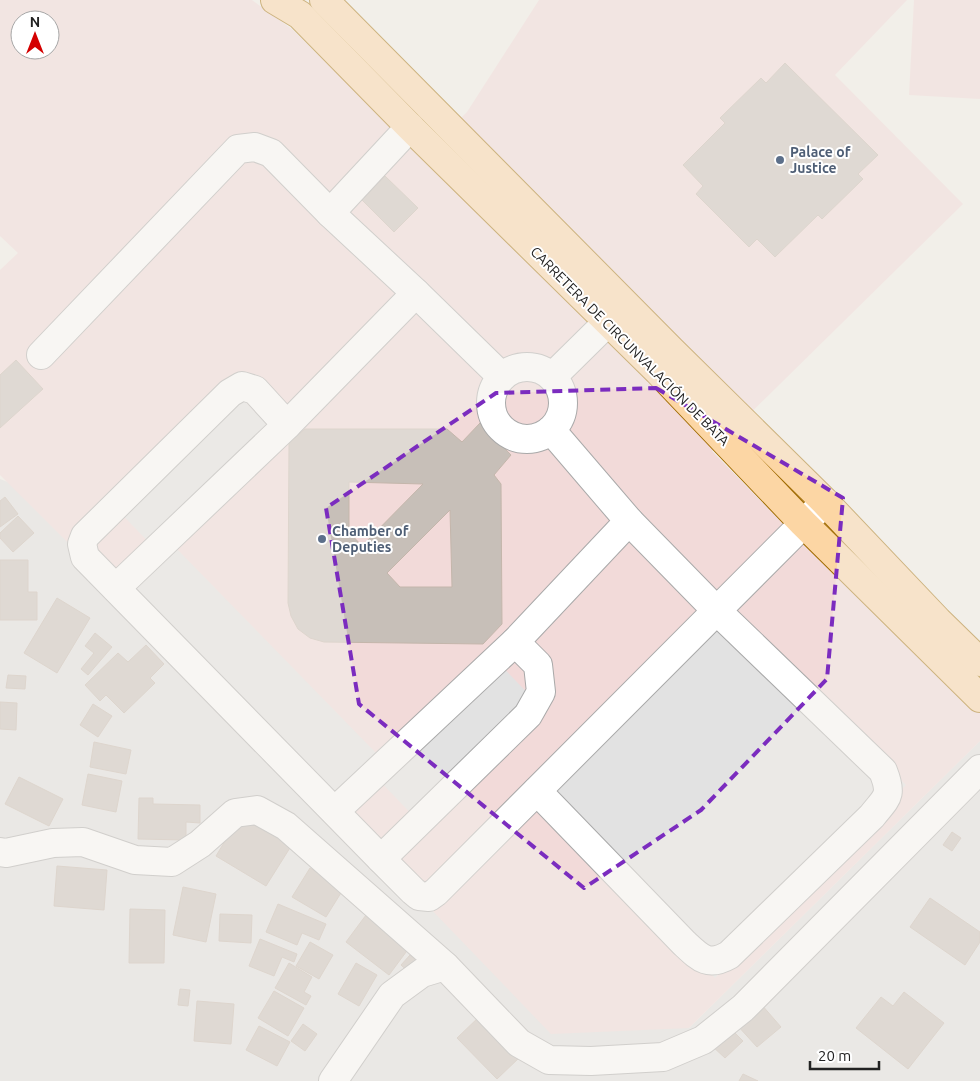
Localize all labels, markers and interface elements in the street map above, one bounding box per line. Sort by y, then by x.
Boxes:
north arrow [10,10,60,60]
text: N [30,14,40,30]
place label: Palace of Justice [790,144,851,176]
marker: Palace of Justice [774,154,786,166]
street label: CARRETERA DE CIRCUNVALACIÓN DE BATA [527,243,733,449]
place label: Chamber of Deputies [332,523,409,555]
marker: Chamber of Deputies [316,533,328,545]
scale bar [810,1038,879,1070]
text: 20 m [818,1047,851,1064]

